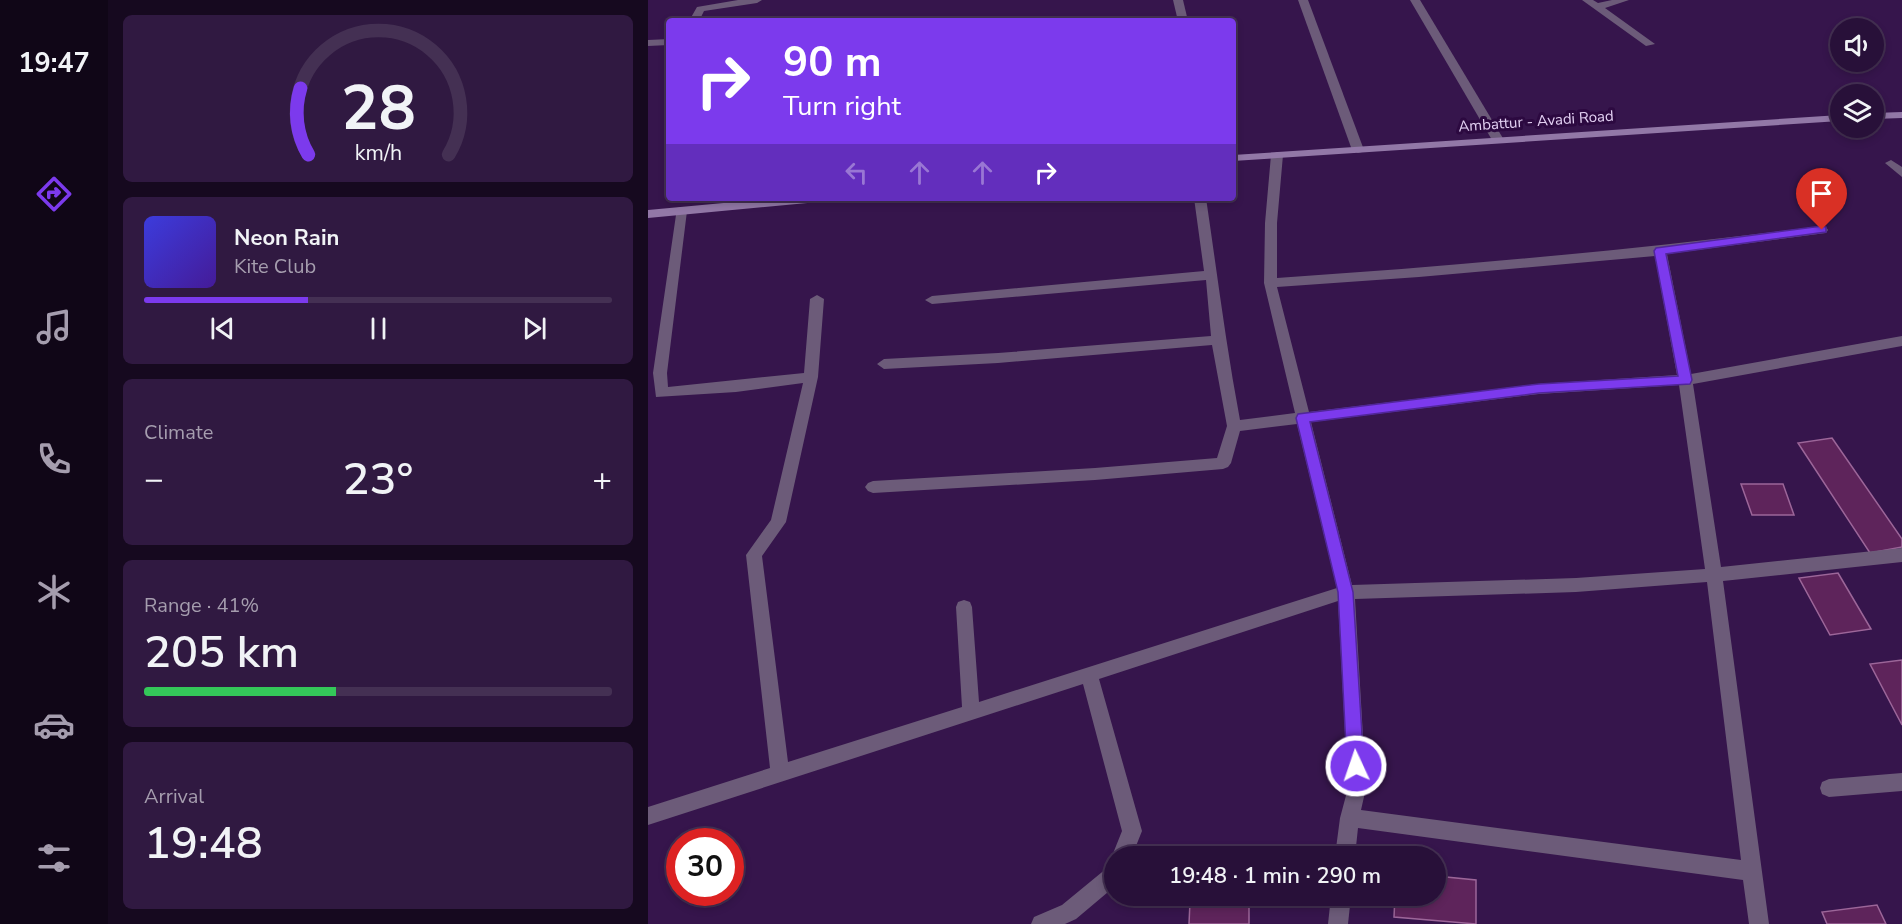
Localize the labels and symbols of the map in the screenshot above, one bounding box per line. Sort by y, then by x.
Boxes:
street label: Ambattur - Avadi Road [1458,106,1614,136]
pin [1796,168,1847,230]
position arrow [1324,734,1388,798]
speed limit sign: 30 [666,828,744,906]

